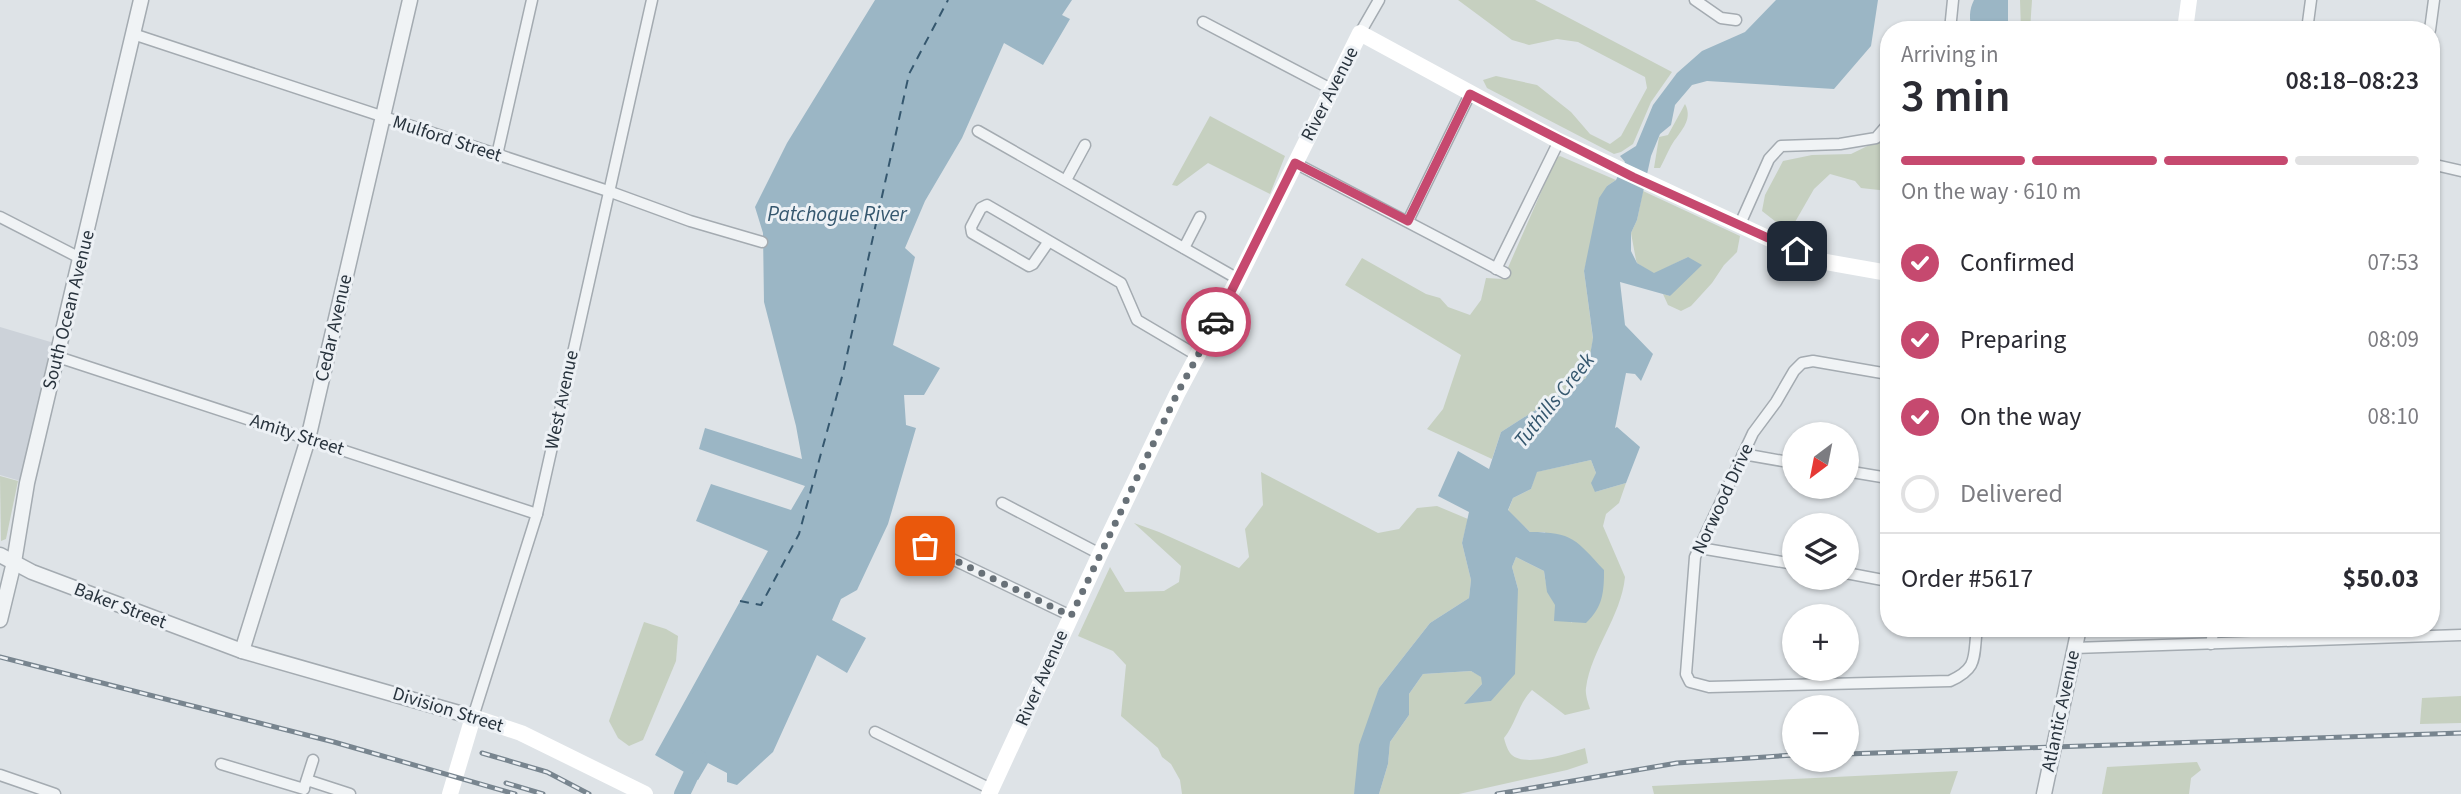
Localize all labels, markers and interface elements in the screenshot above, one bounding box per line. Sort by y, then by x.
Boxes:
text: Arriving in [1901,38,1999,71]
street label: River Avenue [1295,42,1365,146]
text: 08:18–08:23 [2286,62,2419,99]
text: 3 min [1901,64,2010,129]
street label: Mulford Street [389,109,505,169]
text: On the way · 610 m [1901,175,2081,208]
water label: Patchogue River [767,199,908,229]
pin [1767,221,1827,281]
street label: South Ocean Avenue [36,227,102,393]
icon: home [1778,232,1816,270]
icon: check [1901,244,1939,282]
text: Confirmed [1960,244,2075,281]
text: 07:53 [2368,246,2419,279]
street label: Cedar Avenue [309,272,359,384]
courier [1181,287,1251,357]
icon: car [1197,303,1235,341]
icon: check [1901,321,1939,359]
text: Preparing [1960,321,2066,358]
text: 08:09 [2368,323,2419,356]
water label: Tuthills Creek [1506,345,1602,454]
street label: West Avenue [538,348,586,452]
icon: check [1901,398,1939,436]
text: On the way [1960,398,2081,435]
text: 08:10 [2368,400,2419,433]
street label: Amity Street [246,407,348,463]
north arrow [1782,422,1858,499]
map controls [1782,422,1859,772]
street label: Norwood Drive [1686,439,1760,559]
text: Delivered [1960,475,2063,512]
button: layers [1782,513,1859,590]
pin [895,516,955,576]
icon: bag [906,527,944,565]
text: Order #5617 [1901,560,2033,597]
text: $50.03 [2343,560,2419,597]
street label: Baker Street [70,576,171,636]
button: + [1782,604,1859,681]
street label: River Avenue [1009,626,1075,730]
street label: Atlantic Avenue [2035,648,2087,774]
street label: Division Street [389,680,507,740]
button: − [1782,695,1859,772]

